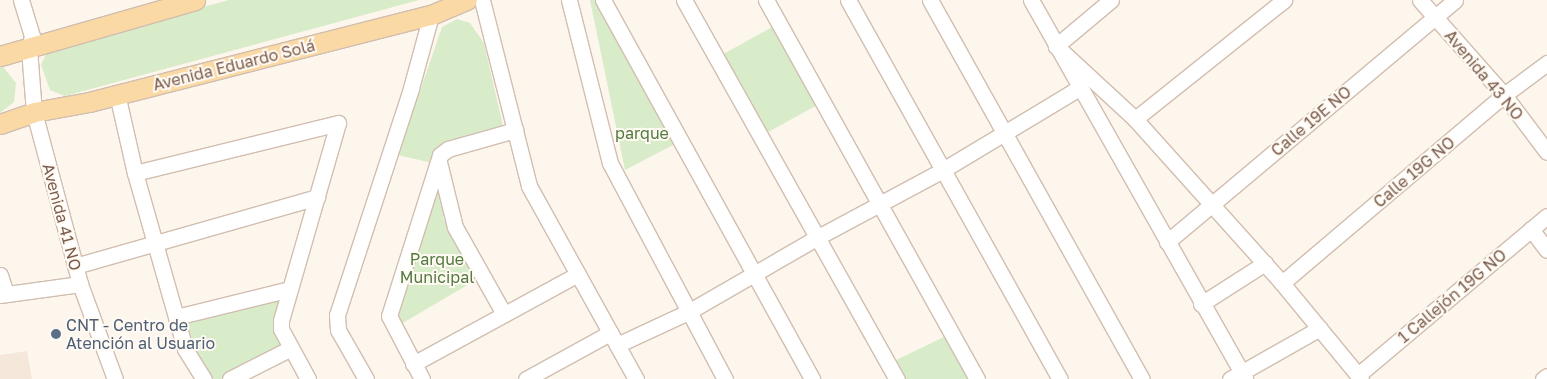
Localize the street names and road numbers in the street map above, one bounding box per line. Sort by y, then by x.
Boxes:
street label: Avenida 43 NO [1441,26,1527,124]
street label: Avenida Eduardo Solá [151,36,317,94]
street label: Calle 19E NO [1267,82,1355,160]
street label: Calle 19G NO [1370,133,1458,211]
street label: Avenida 41 NO [38,161,86,273]
street label: 1 Callejón 19G NO [1394,245,1510,347]

